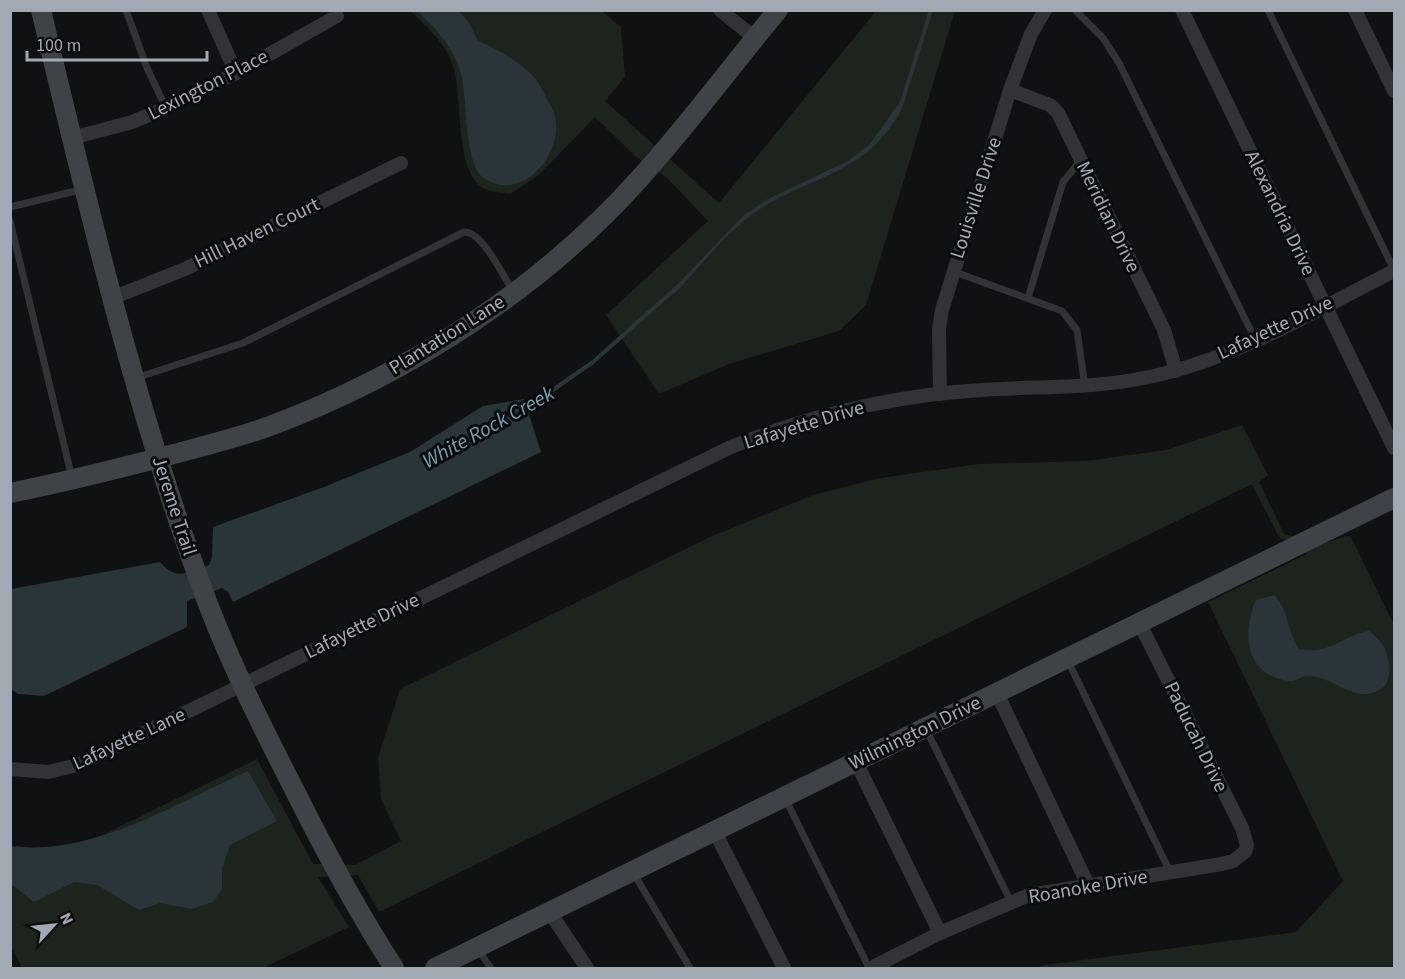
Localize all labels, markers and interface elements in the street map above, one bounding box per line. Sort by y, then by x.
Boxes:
scale bar [27,24,207,62]
text: 100 m [36,33,81,58]
street label: Lexington Place [143,43,273,127]
street label: Louisville Drive [943,134,1009,262]
street label: Alexandria Drive [1238,146,1322,280]
street label: Meridian Drive [1069,157,1147,277]
street label: Hill Haven Court [190,190,325,275]
street label: Plantation Lane [384,288,510,382]
street label: Lafayette Drive [1213,289,1337,367]
water label: White Rock Creek [416,378,560,476]
street label: Lafayette Drive [740,393,868,457]
street label: Jereme Trail [145,453,203,559]
street label: Lafayette Drive [300,586,424,666]
street label: Paducah Drive [1157,677,1235,797]
street label: Wilmington Drive [844,689,986,777]
street label: Lafayette Lane [68,701,190,777]
street label: Roanoke Drive [1026,863,1150,911]
north arrow [24,895,84,955]
text: N [54,909,79,928]

